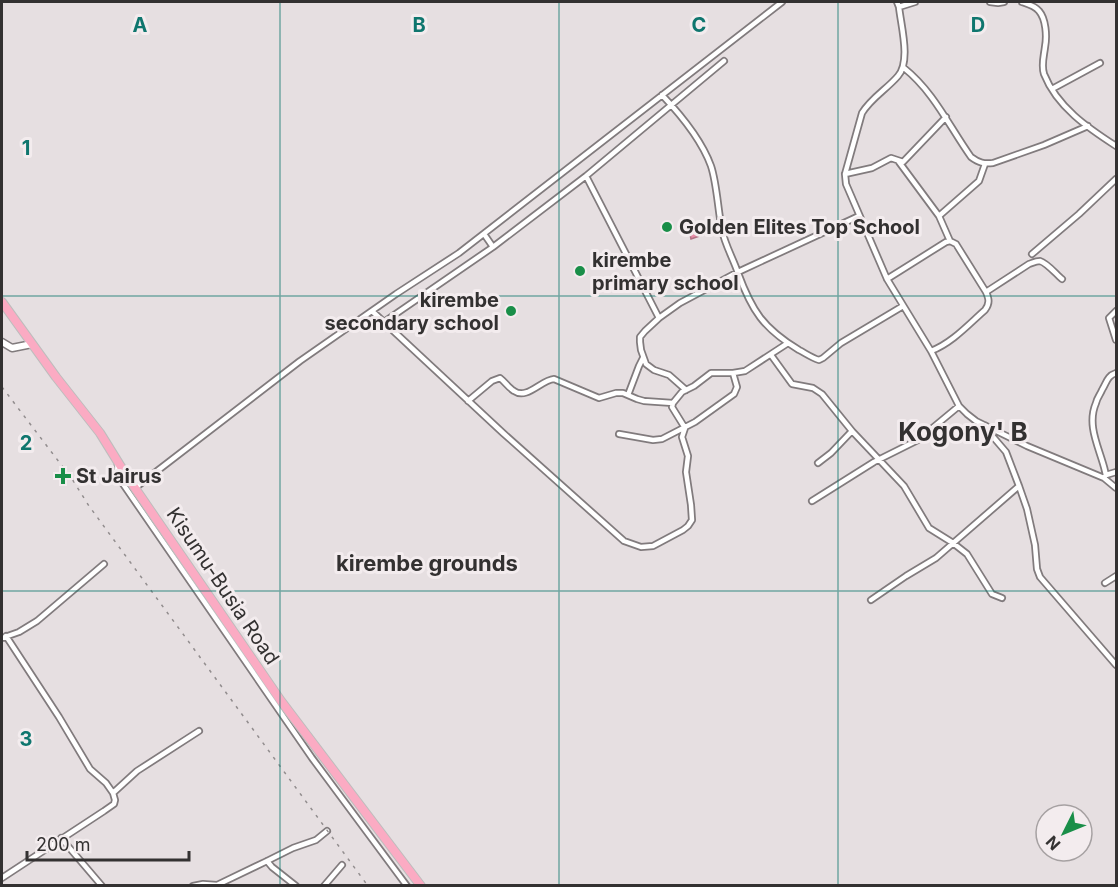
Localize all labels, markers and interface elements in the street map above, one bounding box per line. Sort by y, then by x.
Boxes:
text: A [133,13,148,37]
text: B [412,13,426,37]
text: C [692,13,706,37]
text: D [971,13,985,37]
text: 1 [22,136,30,160]
place label: Golden Elites Top School [679,215,920,239]
marker: Golden Elites Top School [660,220,674,234]
place label: kirembe primary school [592,248,739,295]
marker: kirembe primary school [573,264,587,278]
place label: kirembe secondary school [325,288,499,335]
marker: kirembe secondary school [504,304,518,318]
district label: Kogony' B [898,416,1028,447]
text: 2 [20,431,32,455]
place label: St Jairus [76,464,162,488]
marker: St Jairus [54,467,72,485]
street label: Kisumu-Busia Road [162,503,284,669]
district label: kirembe grounds [336,550,518,576]
text: 3 [20,727,32,751]
north arrow [1034,803,1094,863]
scale bar [27,824,189,862]
text: N [1042,832,1065,855]
text: 200 m [36,834,91,855]

